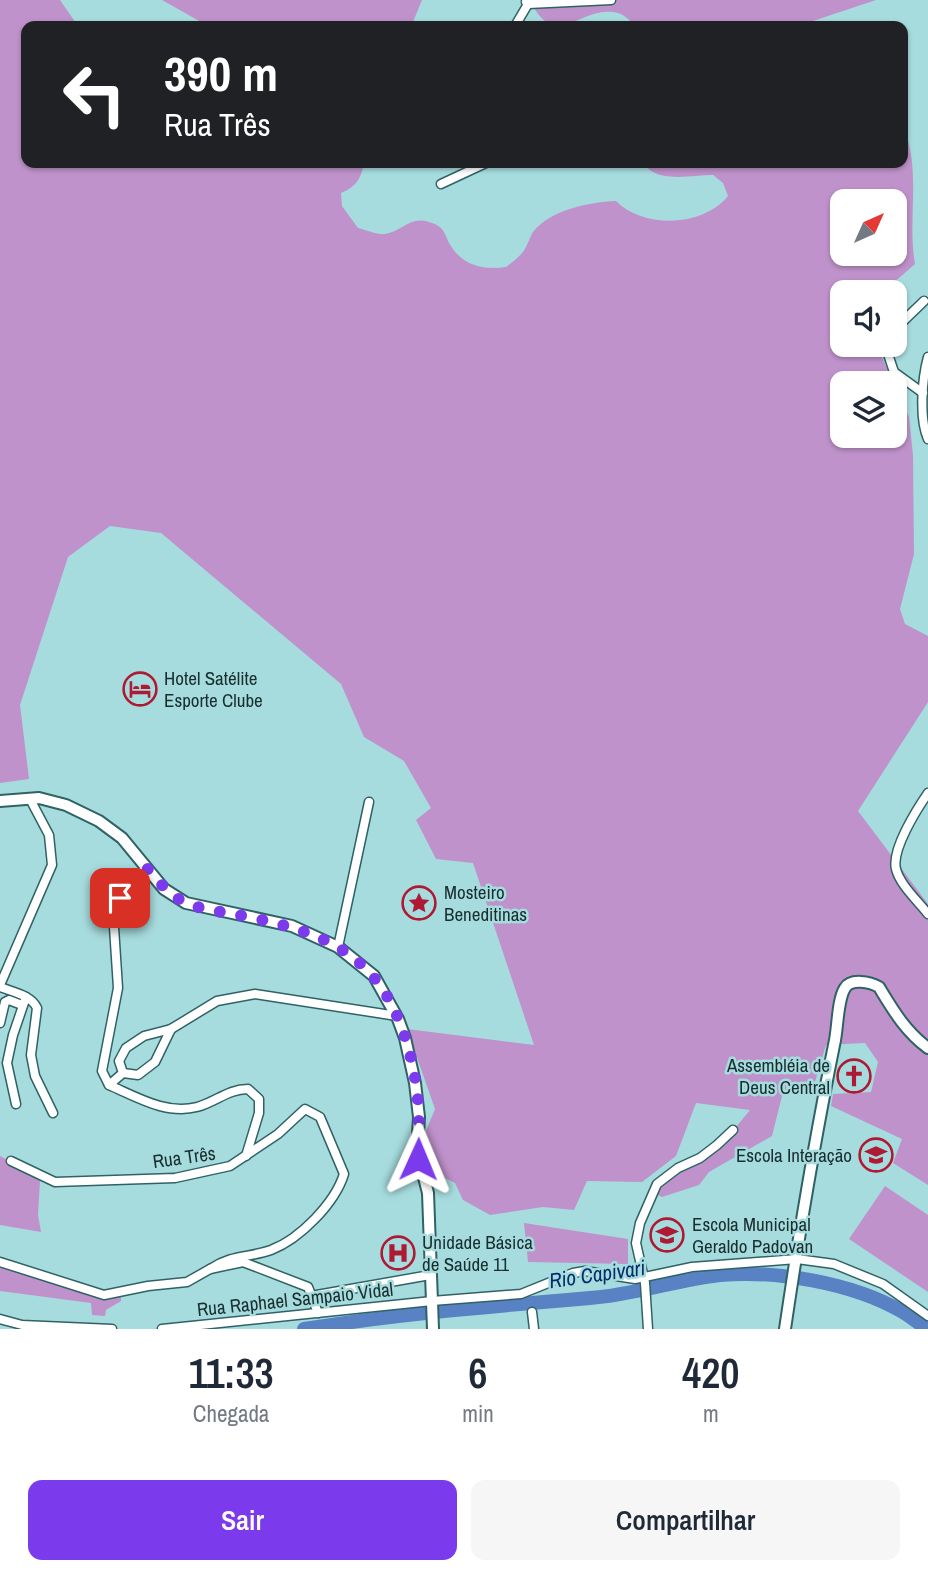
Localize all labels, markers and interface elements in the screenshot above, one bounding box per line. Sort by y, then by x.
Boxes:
text: 390 m [164,40,278,106]
icon: left [49,49,140,140]
text: Rua Três [164,103,271,146]
north arrow [830,189,906,266]
map controls [830,189,907,448]
button: sound [830,280,907,357]
button: layers [830,371,907,448]
place label: Hotel Satélite Esporte Clube [164,665,263,713]
hotel icon: Hotel Satélite Esporte Clube [121,670,159,708]
pin [90,868,150,928]
icon: arrive [101,879,139,917]
place label: Mosteiro Beneditinas [444,879,527,927]
place icon: Mosteiro Beneditinas [400,884,438,922]
place label: Assembléia de Deus Central [726,1052,830,1100]
church icon: Assembléia de Deus Central [835,1057,873,1095]
position arrow [381,1122,455,1196]
school or university icon: Escola Interação [857,1136,895,1174]
street label: Rua Três [151,1140,217,1174]
place label: Escola Interação [736,1142,852,1168]
place label: Escola Municipal Geraldo Padovan [692,1211,813,1259]
school or university icon: Escola Municipal Geraldo Padovan [648,1216,686,1254]
place label: Unidade Básica de Saúde 11 [422,1229,533,1277]
hospital icon: Unidade Básica de Saúde 11 [379,1234,417,1272]
water label: Rio Capivari [547,1253,647,1295]
street label: Rua Raphael Sampaio Vidal [196,1276,394,1322]
text: 11:33 [188,1345,274,1401]
text: 6 [468,1345,487,1401]
text: 420 [682,1345,740,1401]
text: Chegada [193,1398,269,1429]
text: min [462,1398,494,1429]
text: m [703,1398,719,1429]
button: Sair [28,1480,457,1560]
button: Compartilhar [471,1480,900,1560]

